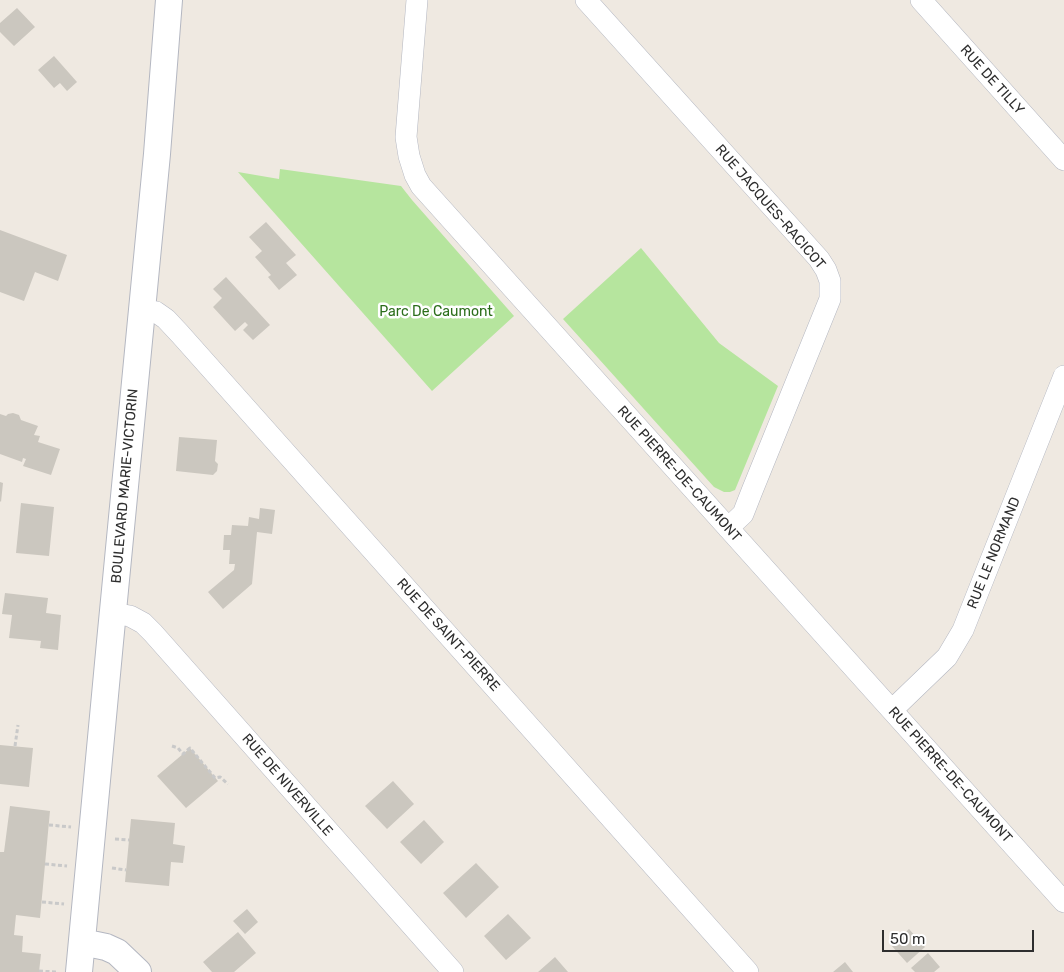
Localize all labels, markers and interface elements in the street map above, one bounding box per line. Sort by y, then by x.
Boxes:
street label: RUE DE TILLY [956,42,1028,118]
street label: RUE JACQUES-RACICOT [711,141,829,273]
park label: Parc De Caumont [379,304,493,320]
street label: BOULEVARD MARIE-VICTORIN [108,388,142,584]
street label: RUE PIERRE-DE-CAUMONT [614,403,744,545]
street label: RUE LE NORMAND [964,495,1024,611]
street label: RUE DE SAINT-PIERRE [393,575,503,695]
street label: RUE PIERRE-DE-CAUMONT [885,704,1015,846]
street label: RUE DE NIVERVILLE [238,731,336,839]
scale bar [884,920,1036,952]
text: 50 m [890,930,925,948]

